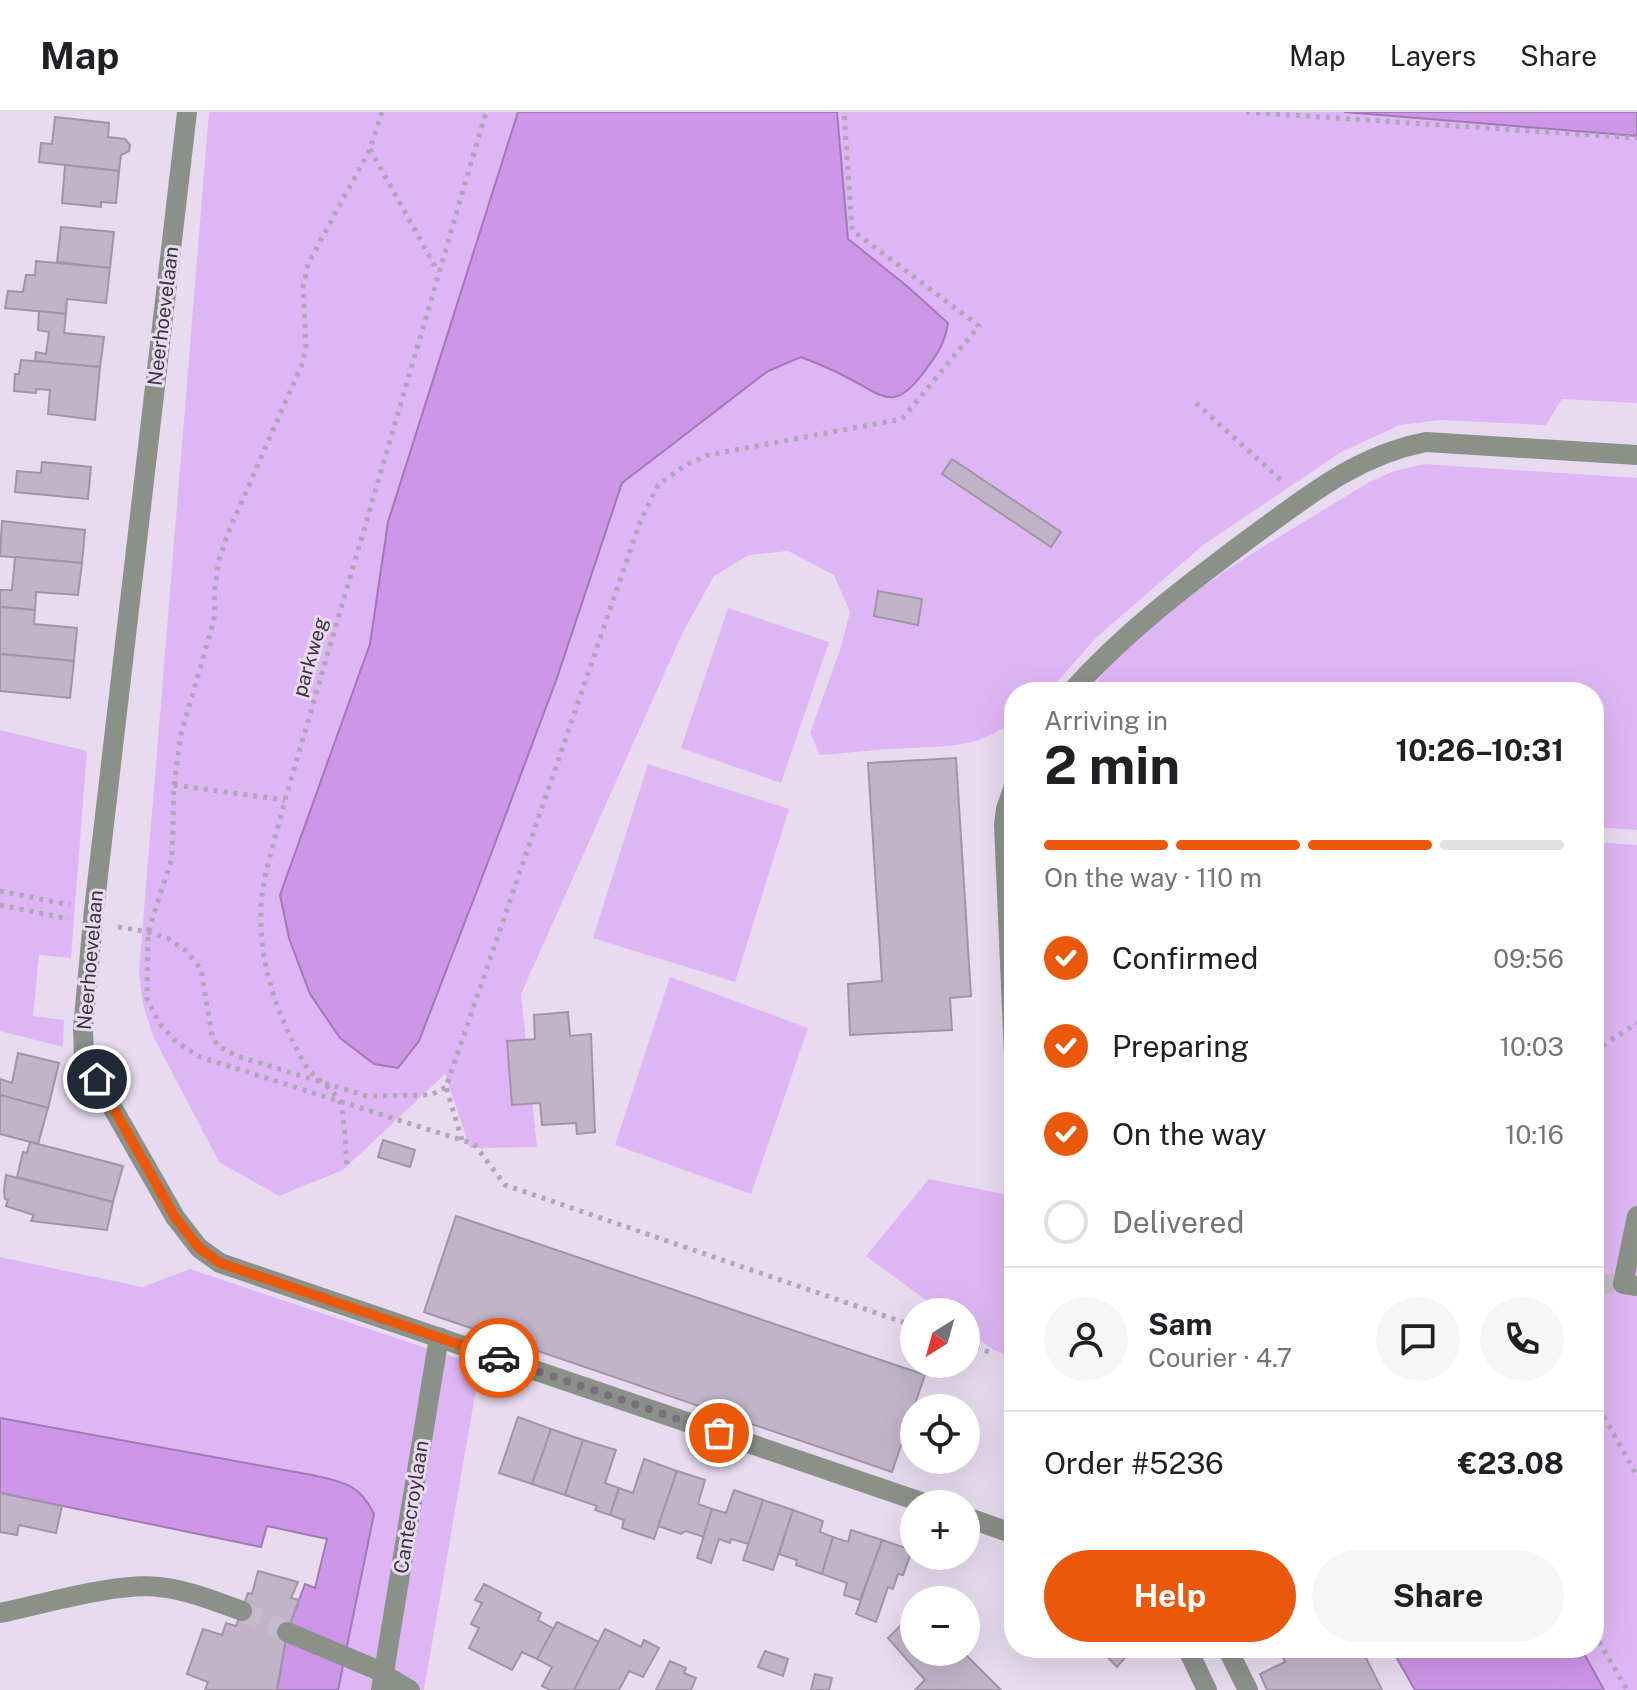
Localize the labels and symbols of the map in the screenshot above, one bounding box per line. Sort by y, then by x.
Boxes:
street label: Neerhoevelaan [143,245,183,387]
street label: parkweg [287,615,333,699]
street label: Neerhoevelaan [72,889,108,1031]
pin [63,1045,131,1113]
north arrow [900,1298,980,1378]
courier [459,1318,539,1398]
pin [685,1399,753,1467]
street label: Cantecroylaan [389,1439,433,1575]

